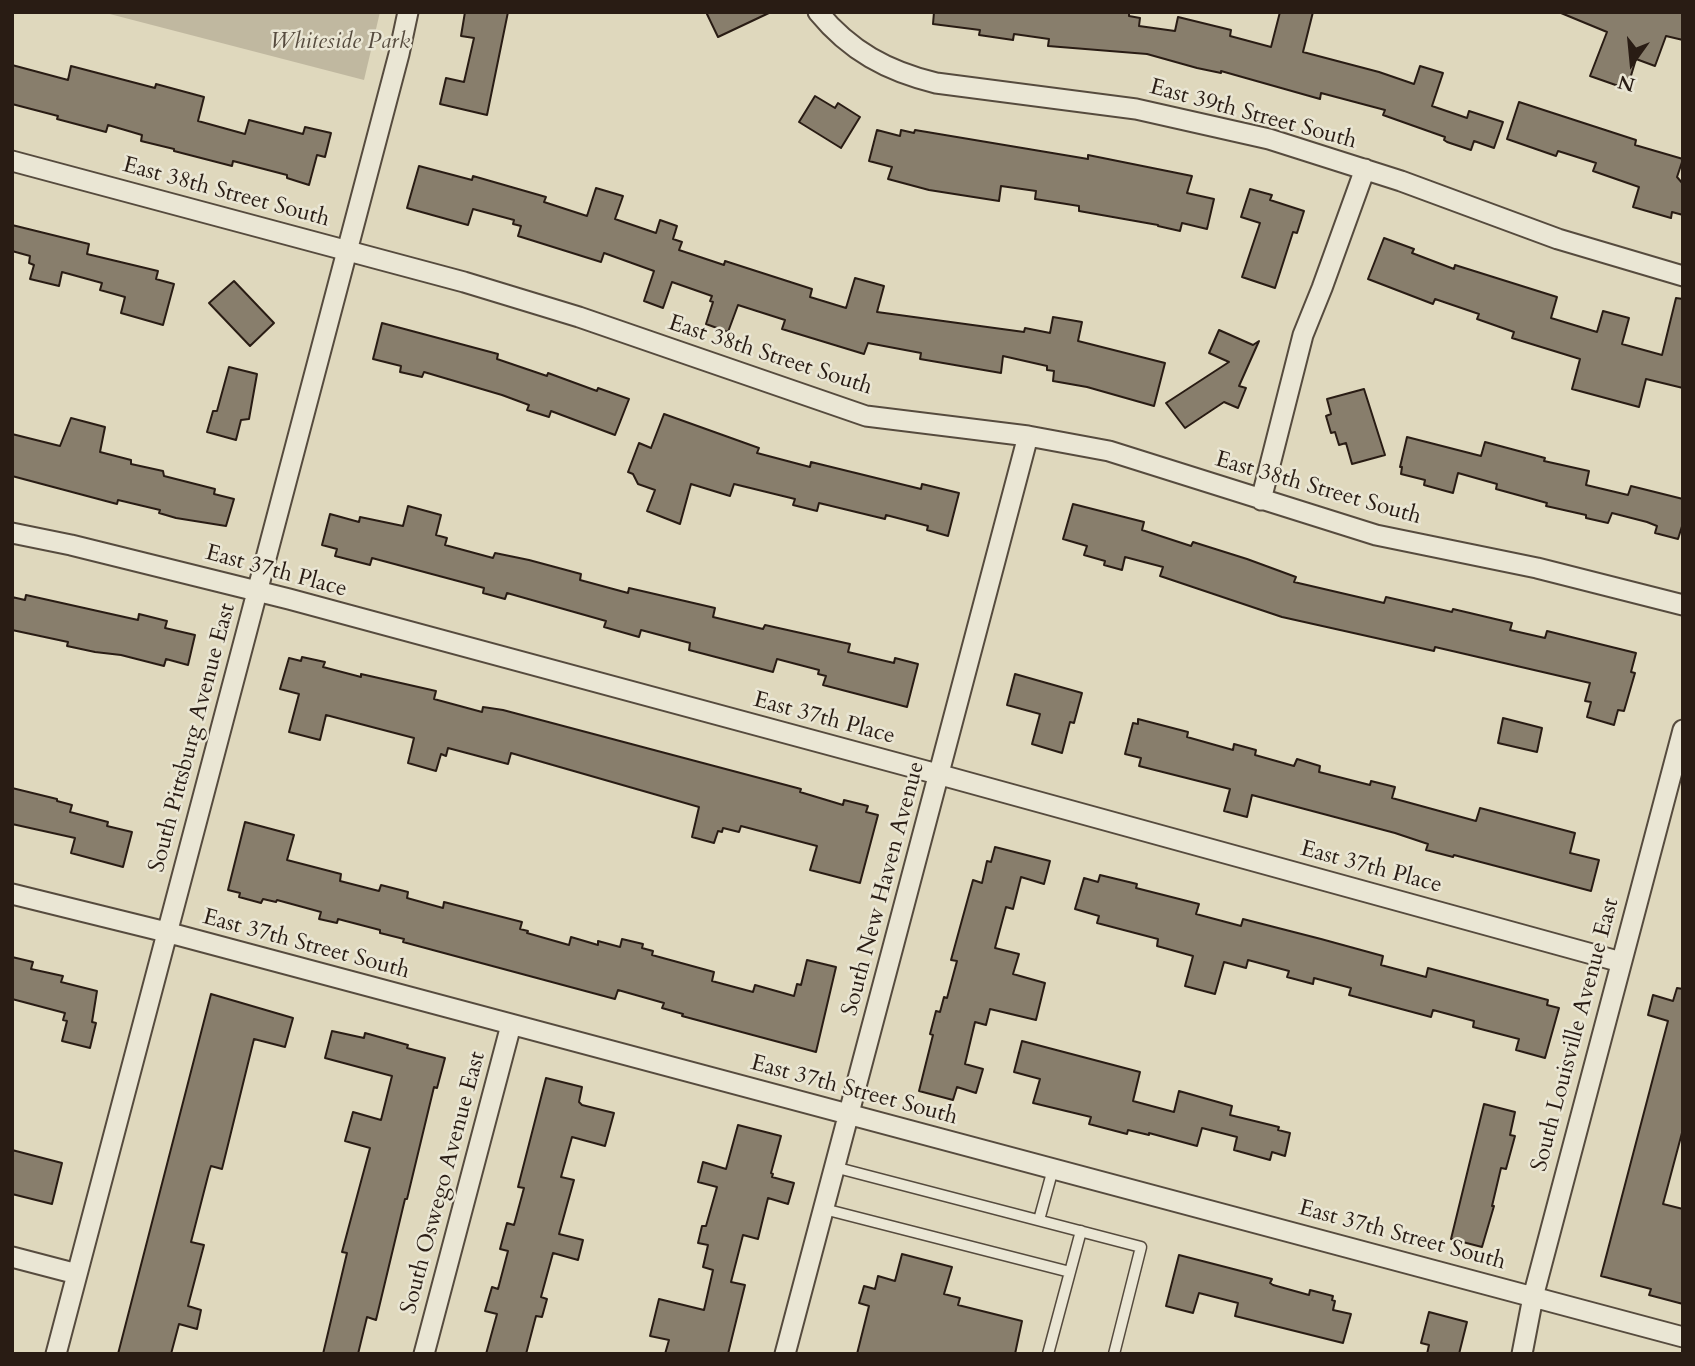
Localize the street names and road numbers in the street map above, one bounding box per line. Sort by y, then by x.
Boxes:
street label: East 39th Street South [1147,74,1359,156]
street label: East 38th Street South [120,152,332,234]
street label: East 38th Street South [665,310,875,402]
street label: East 38th Street South [1212,446,1424,532]
street label: East 37th Place [202,540,350,604]
street label: South Pittsburg Avenue East [144,601,242,875]
street label: East 37th Place [750,687,898,751]
street label: South New Haven Avenue [837,759,931,1019]
street label: East 37th Place [1297,836,1445,900]
street label: South Louisville Avenue East [1526,895,1626,1175]
street label: East 37th Street South [200,904,412,986]
street label: South Oswego Avenue East [396,1049,492,1317]
street label: East 37th Street South [748,1050,960,1132]
street label: East 37th Street South [1296,1195,1508,1277]

